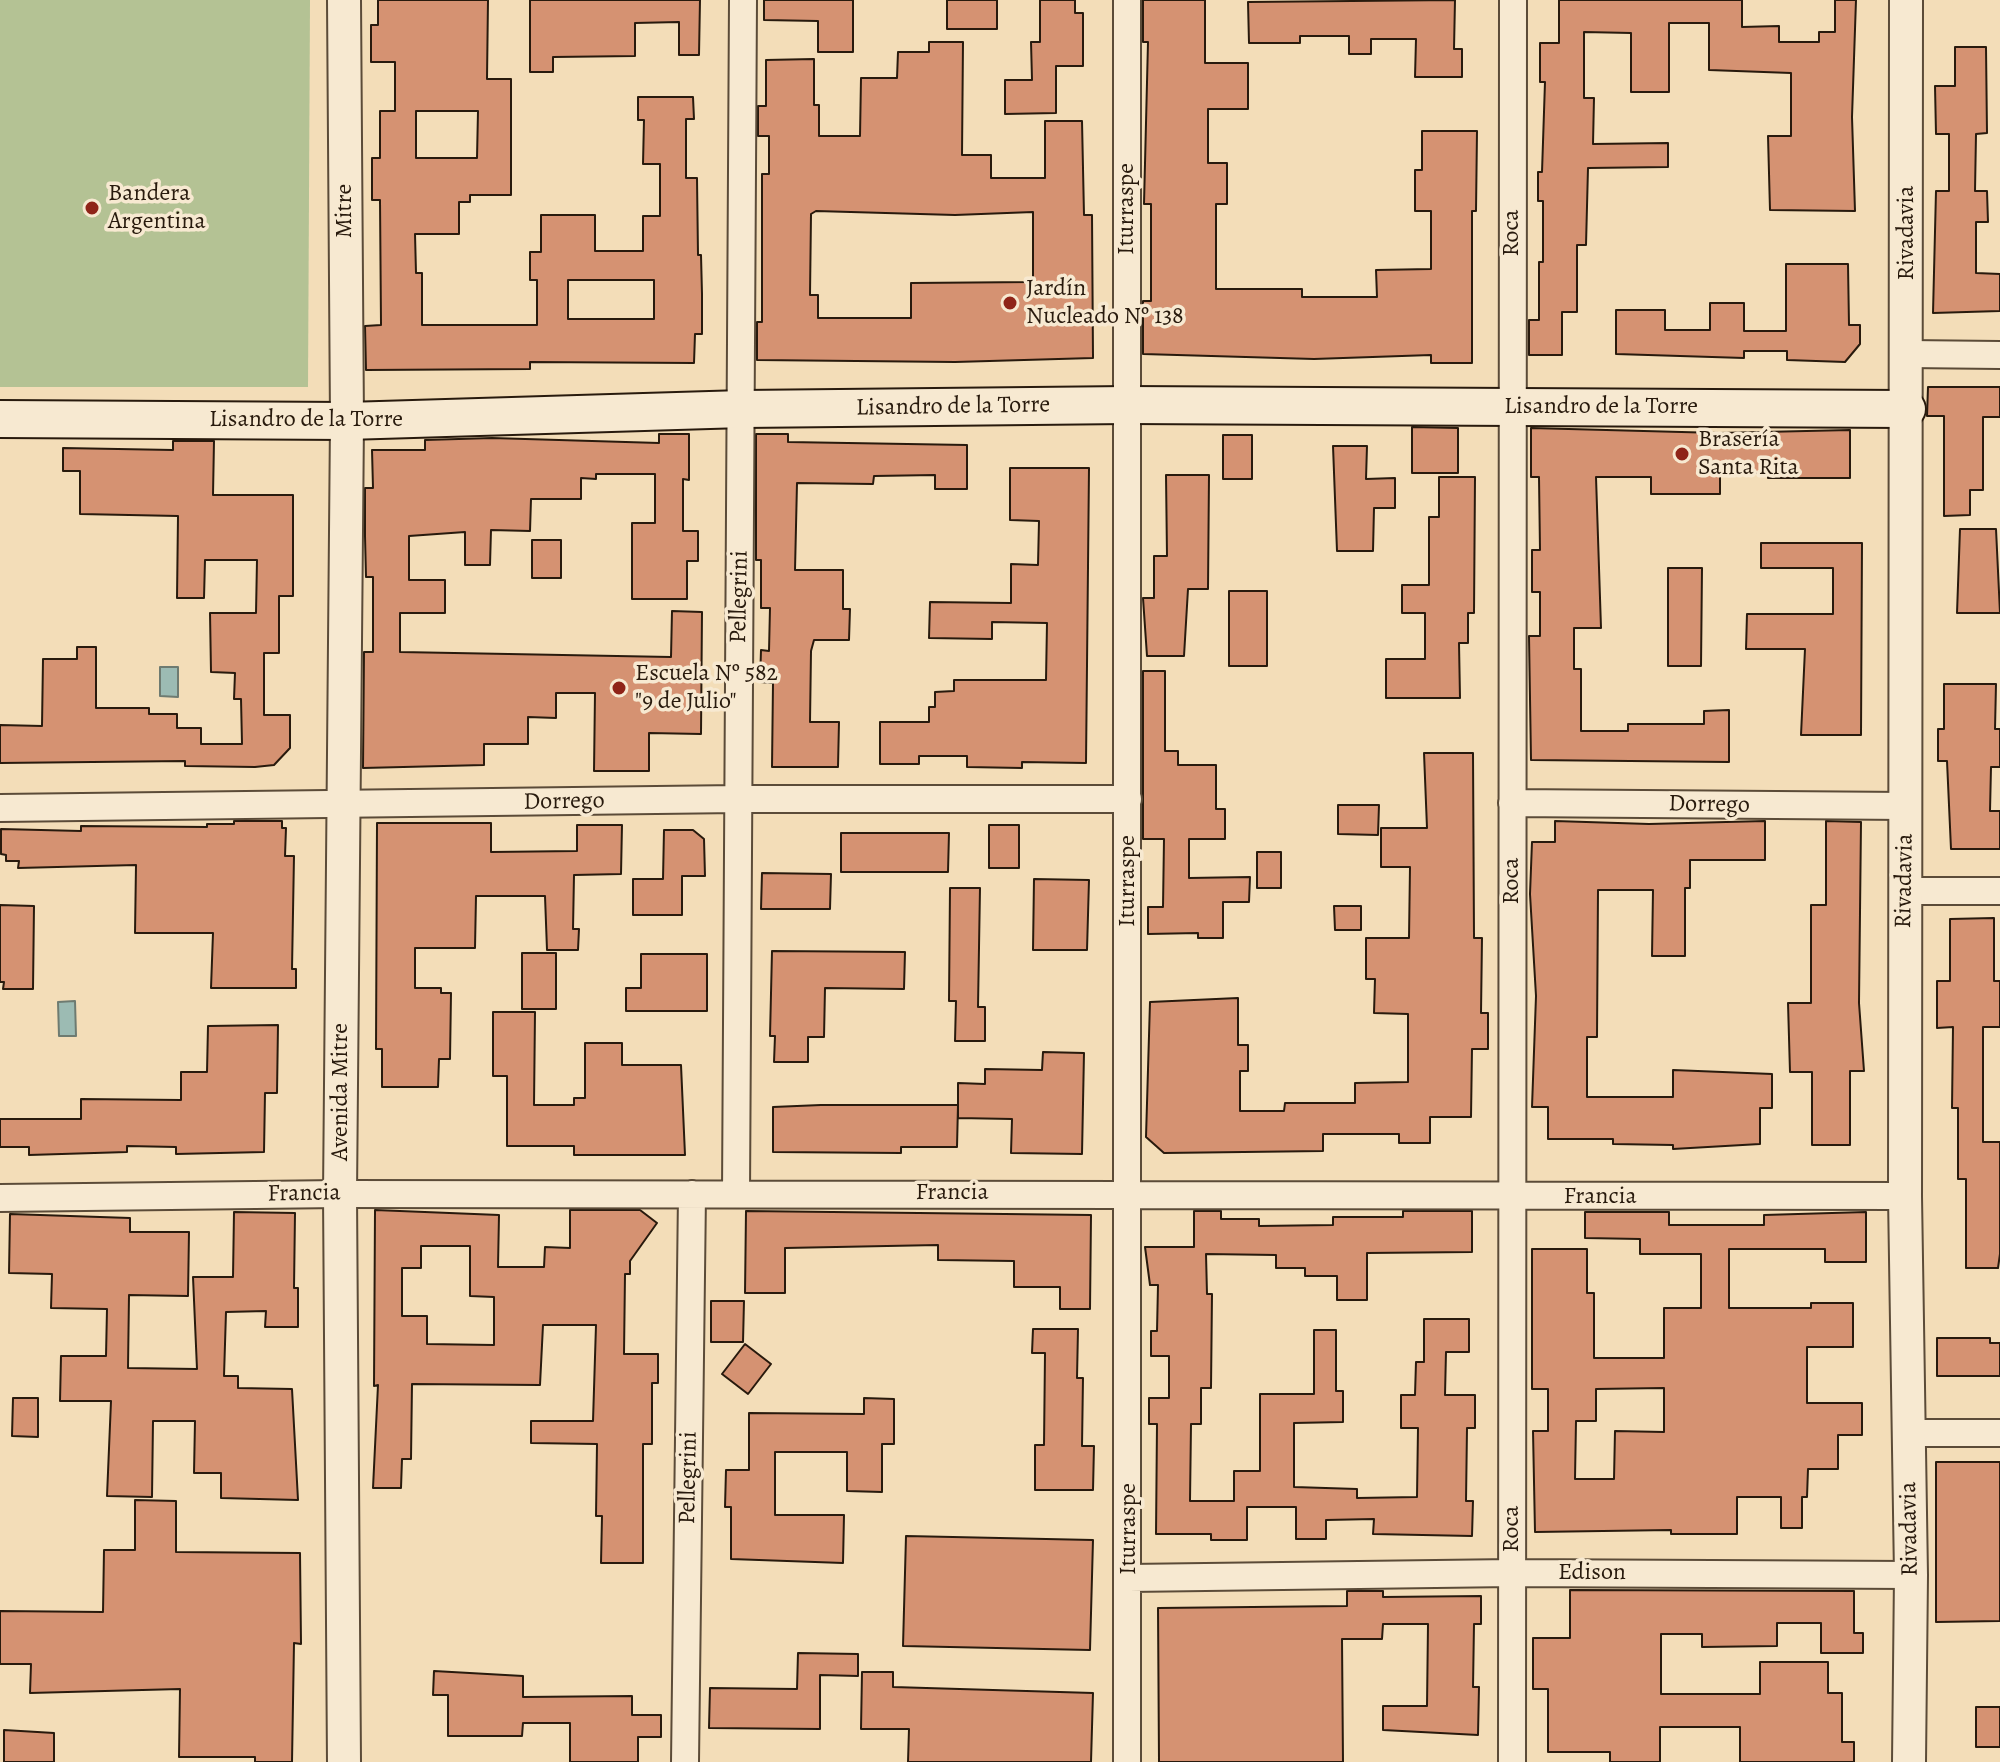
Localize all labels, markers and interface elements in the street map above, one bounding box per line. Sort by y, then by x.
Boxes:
street label: Iturraspe [1113,163,1141,255]
place label: Bandera Argentina [108,180,206,236]
street label: Mitre [331,184,359,238]
street label: Rivadavia [1893,186,1921,280]
marker: Bandera Argentina [83,199,101,217]
street label: Roca [1498,209,1526,257]
place label: Jardín Nucleado Nº 138 [1026,275,1184,331]
marker: Jardín Nucleado Nº 138 [1001,294,1019,312]
street label: Lisandro de la Torre [856,391,1050,423]
street label: Lisandro de la Torre [1504,393,1698,421]
street label: Lisandro de la Torre [209,406,403,434]
place label: Brasería Santa Rita [1698,426,1799,482]
marker: Brasería Santa Rita [1673,445,1691,463]
street label: Pellegrini [725,550,755,644]
place label: Escuela Nº 582 "9 de Julio" [635,660,778,716]
marker: Escuela Nº 582 "9 de Julio" [610,679,628,697]
street label: Dorrego [523,787,605,817]
street label: Dorrego [1668,790,1750,820]
street label: Rivadavia [1890,833,1920,929]
street label: Iturraspe [1114,835,1142,927]
street label: Roca [1498,857,1526,905]
street label: Avenida Mitre [327,1023,355,1161]
street label: Francia [267,1179,341,1209]
street label: Francia [915,1179,989,1207]
street label: Francia [1563,1183,1637,1211]
street label: Pellegrini [674,1431,704,1525]
street label: Rivadavia [1895,1481,1925,1577]
street label: Iturraspe [1115,1483,1143,1575]
street label: Roca [1498,1505,1526,1553]
street label: Edison [1558,1559,1626,1587]

